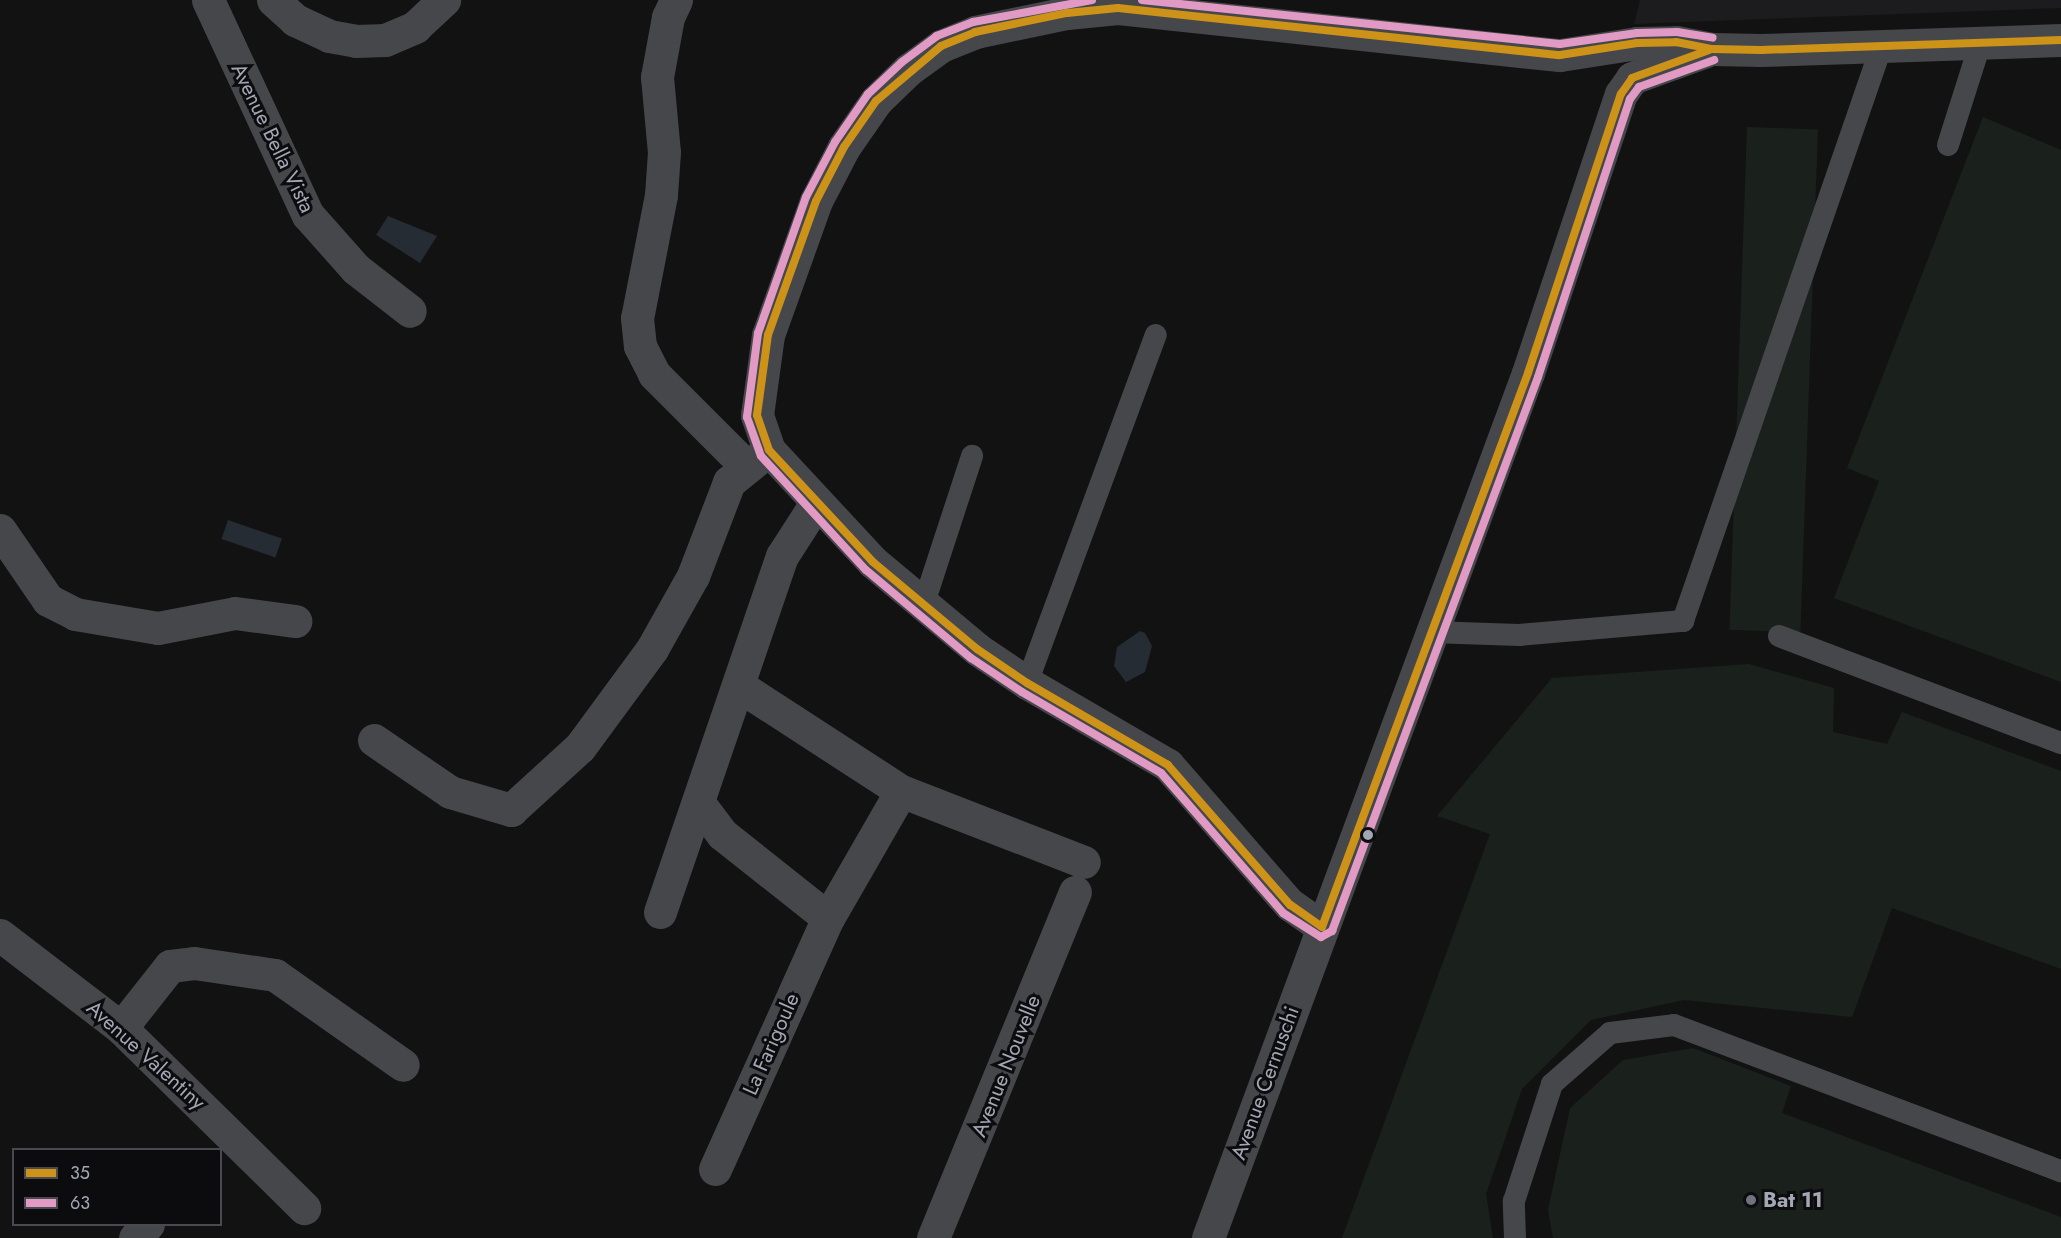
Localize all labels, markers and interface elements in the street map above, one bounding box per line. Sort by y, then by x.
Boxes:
street label: Avenue Bella Vista [226,59,320,217]
unlabelled marker [1362,829,1374,841]
street label: La Farigoule [737,989,805,1099]
street label: Avenue Nouvelle [966,991,1046,1141]
street label: Avenue Valentiny [81,995,211,1115]
street label: Avenue Cernuschi [1226,1003,1304,1163]
legend [12,1148,222,1226]
text: 35 [70,1160,90,1186]
place label: Bat 11 [1763,1187,1823,1213]
text: 63 [70,1190,90,1216]
marker: Bat 11 [1744,1193,1758,1207]

